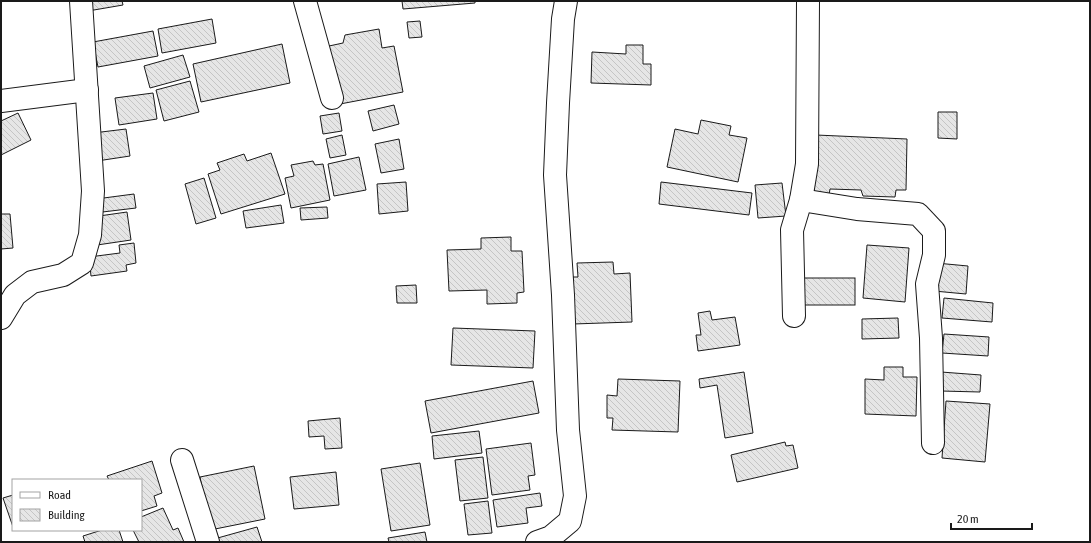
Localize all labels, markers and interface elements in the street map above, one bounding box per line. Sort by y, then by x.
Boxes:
legend [12,479,142,531]
text: Road [48,488,71,502]
scale bar [951,505,1032,531]
text: Building [48,508,86,522]
text: 20 m [957,512,979,526]

